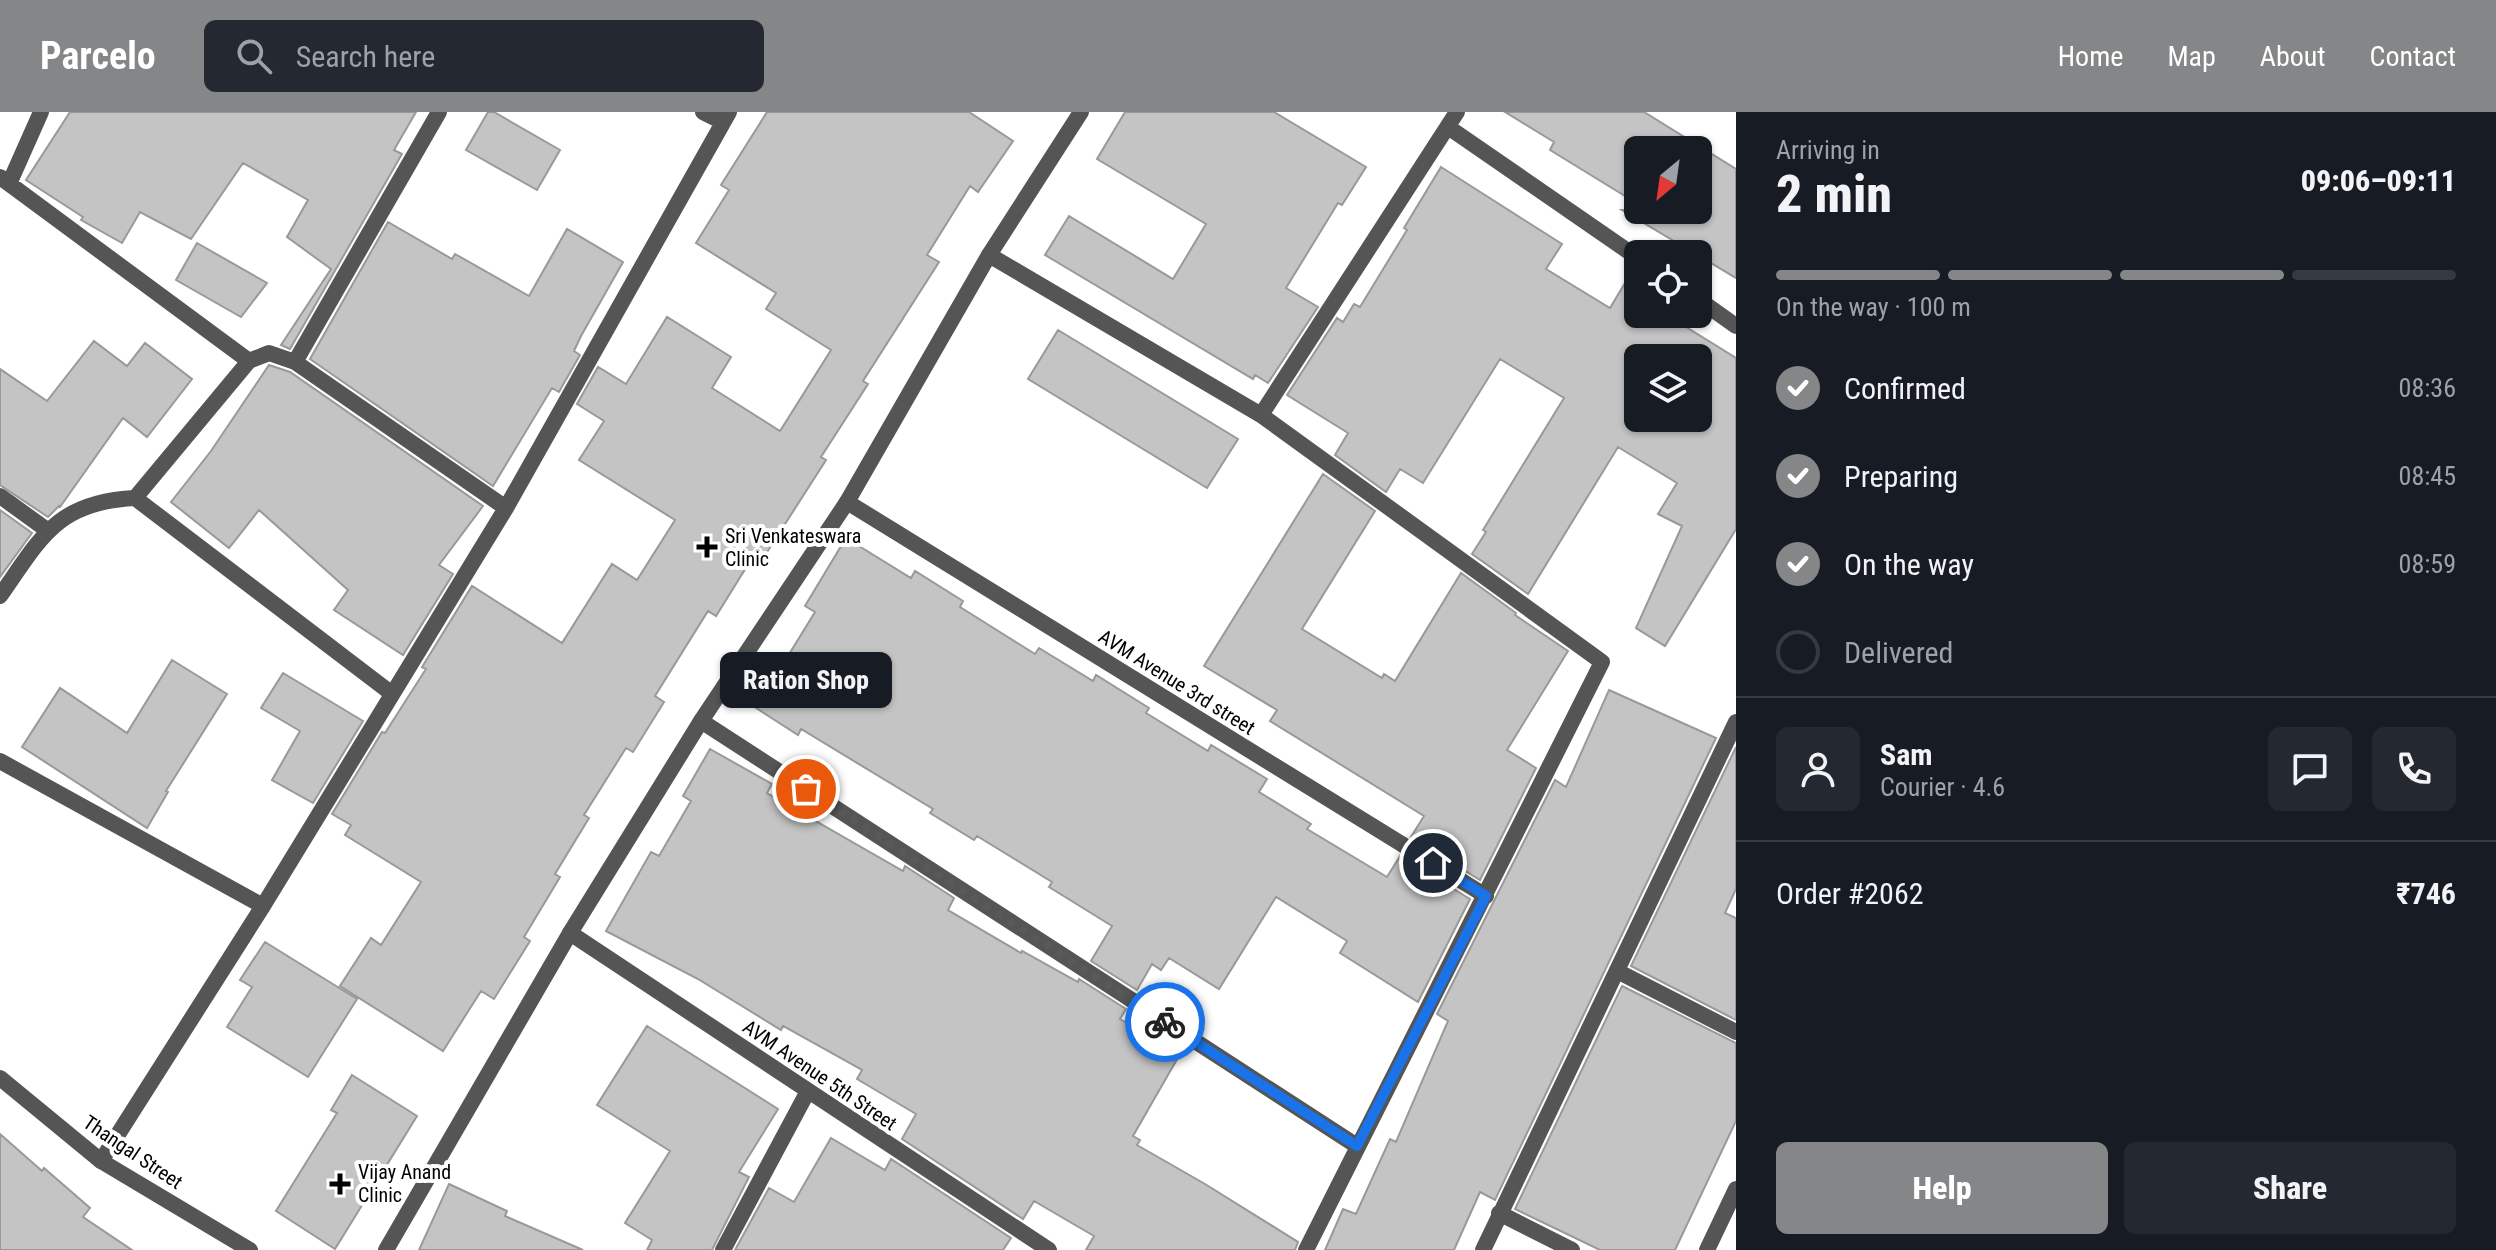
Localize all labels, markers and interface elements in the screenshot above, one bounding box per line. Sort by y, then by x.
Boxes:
search box [204,20,764,92]
text: Parcelo [40,34,156,78]
icon: search [232,34,276,78]
text: Search here [296,39,435,74]
text: Home [2058,40,2123,73]
text: Map [2167,40,2216,73]
text: About [2260,40,2326,73]
text: Contact [2370,40,2456,73]
text: Arriving in [1776,135,1880,165]
north arrow [1624,136,1712,224]
map controls [1624,136,1712,432]
text: 09:06–09:11 [2301,163,2456,198]
text: 2 min [1776,164,1892,225]
button: locate [1624,240,1712,328]
text: On the way · 100 m [1776,292,1971,322]
button: layers [1624,344,1712,432]
icon: check [1776,366,1820,410]
text: Confirmed [1844,371,1966,406]
text: 08:36 [2399,373,2456,403]
icon: check [1776,454,1820,498]
text: Preparing [1844,459,1958,494]
text: 08:45 [2399,461,2456,491]
place label: Sri Venkateswara Clinic [725,524,861,571]
marker: Sri Venkateswara Clinic [696,536,718,558]
icon: check [1776,542,1820,586]
text: On the way [1844,547,1974,582]
text: 08:59 [2399,549,2456,579]
street label: AVM Avenue 3rd street [1094,624,1260,740]
text: Delivered [1844,635,1953,670]
callout: Ration Shop [720,653,892,709]
text: Ration Shop [743,665,869,695]
button: person [1776,727,1860,811]
button: chat [2268,727,2352,811]
button: phone [2372,727,2456,811]
text: Sam [1880,737,1933,772]
pin [772,755,840,823]
icon: bag [784,767,828,811]
text: Courier · 4.6 [1880,772,2005,802]
pin [1399,829,1467,897]
icon: home [1411,841,1455,885]
text: Order #2062 [1776,876,1924,911]
text: ₹746 [2396,876,2456,911]
courier [1125,982,1205,1062]
icon: bike [1143,1000,1187,1044]
street label: AVM Avenue 5th Street [738,1015,902,1136]
street label: Thangal Street [79,1110,187,1194]
button: Help [1776,1142,2108,1234]
button: Share [2124,1142,2456,1234]
place label: Vijay Anand Clinic [358,1160,451,1207]
marker: Vijay Anand Clinic [329,1173,351,1195]

